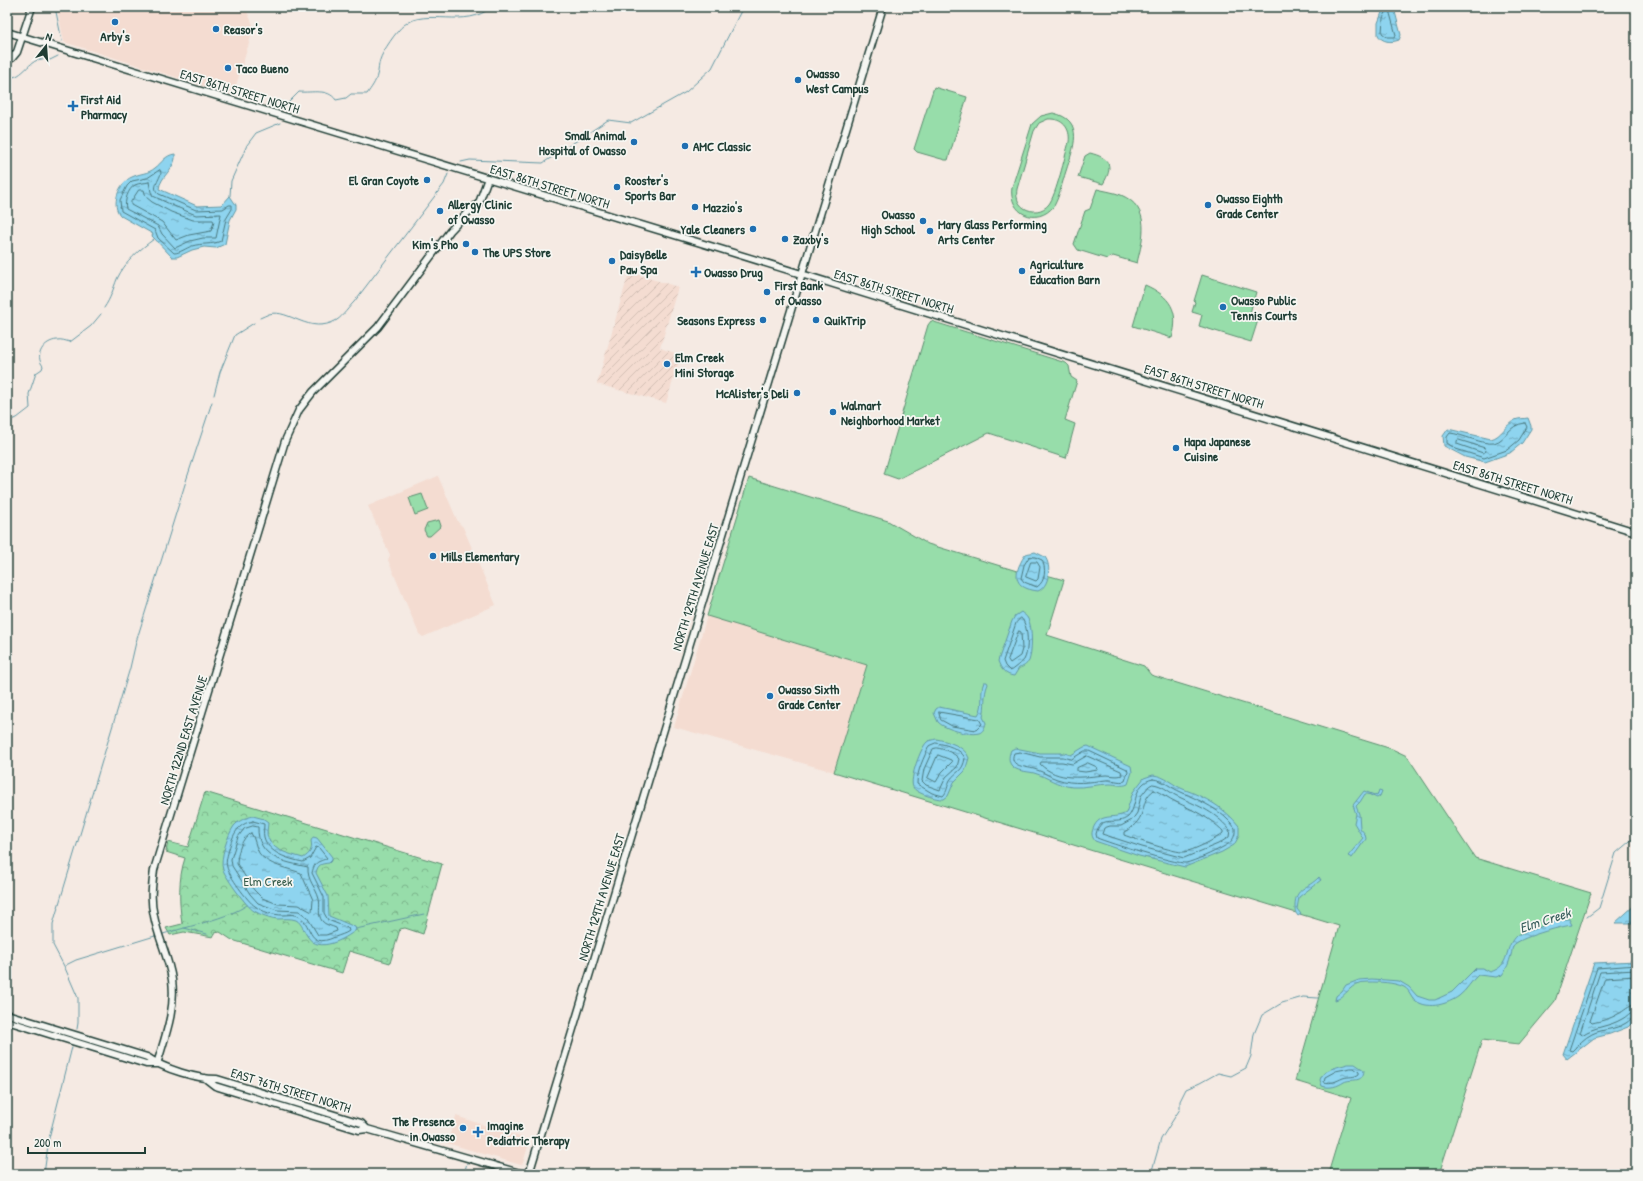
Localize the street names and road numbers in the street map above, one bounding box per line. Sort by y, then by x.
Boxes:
street label: EAST 86TH STREET NORTH [178,64,302,118]
street label: EAST 86TH STREET NORTH [488,159,612,213]
street label: EAST 86TH STREET NORTH [832,264,956,318]
street label: EAST 86TH STREET NORTH [1142,359,1266,413]
street label: EAST 86TH STREET NORTH [1451,455,1575,509]
street label: NORTH 129TH AVENUE EAST [667,520,723,653]
street label: NORTH 122ND EAST AVENUE [155,673,211,807]
street label: NORTH 129TH AVENUE EAST [573,830,629,963]
street label: EAST 76TH STREET NORTH [229,1063,353,1117]

